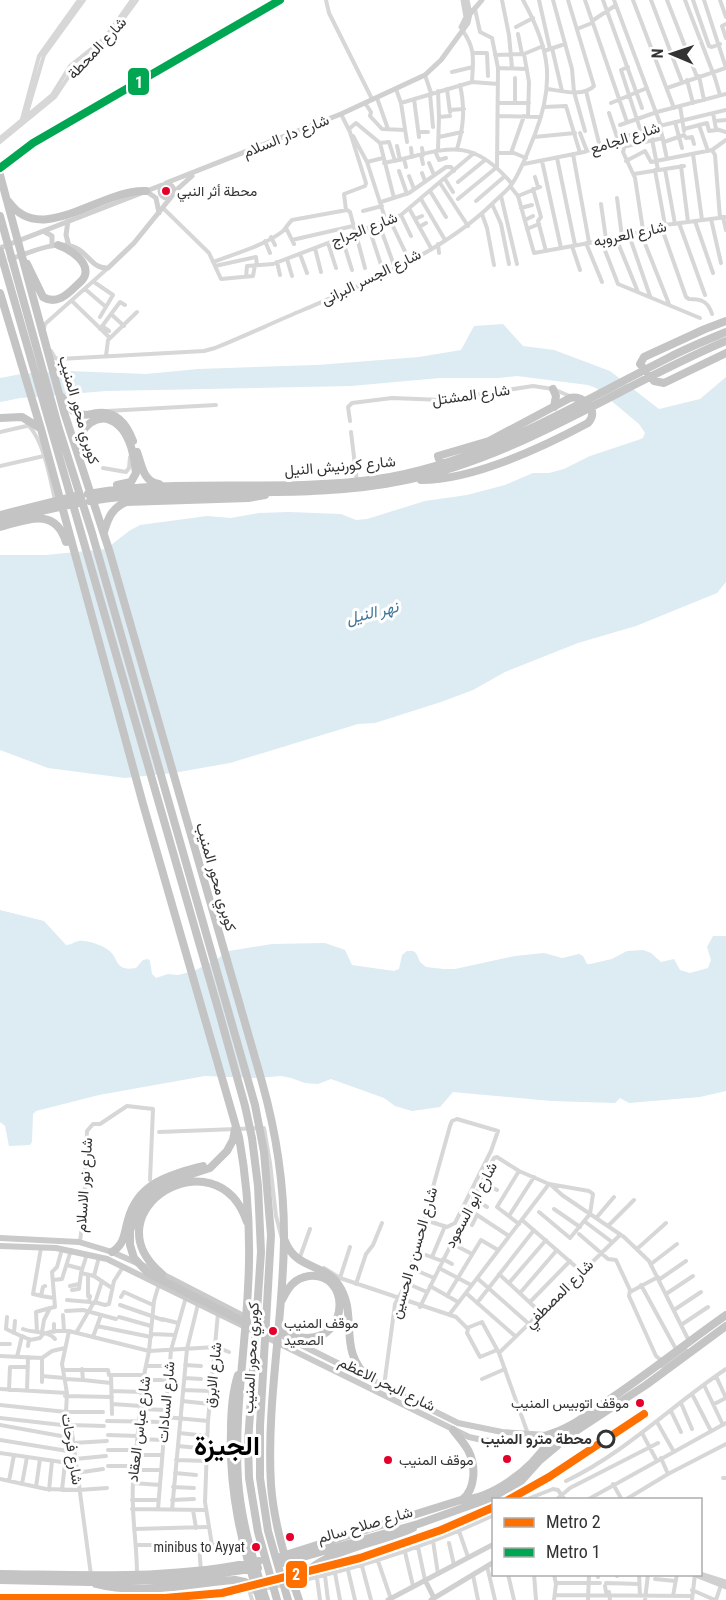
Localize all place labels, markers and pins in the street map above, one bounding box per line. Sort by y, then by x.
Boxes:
place label: محطة أثر النبي [177,183,257,203]
marker: محطة أثر النبي [160,185,172,197]
place label: موقف المنيب الصعيد [284,1315,358,1348]
marker: موقف المنيب الصعيد [267,1325,279,1337]
place label: موقف اتوبيس المنيب [511,1395,629,1412]
marker: موقف اتوبيس المنيب [634,1397,646,1409]
place label: محطة مترو المنيب [481,1430,592,1448]
marker: محطة مترو المنيب [597,1430,615,1448]
place label: موقف المنيب [399,1452,473,1469]
unlabelled marker [501,1453,513,1465]
marker: موقف المنيب [382,1454,394,1466]
unlabelled marker [284,1531,296,1543]
place label: minibus to Ayyat [154,1539,245,1555]
marker: minibus to Ayyat [250,1541,262,1553]

